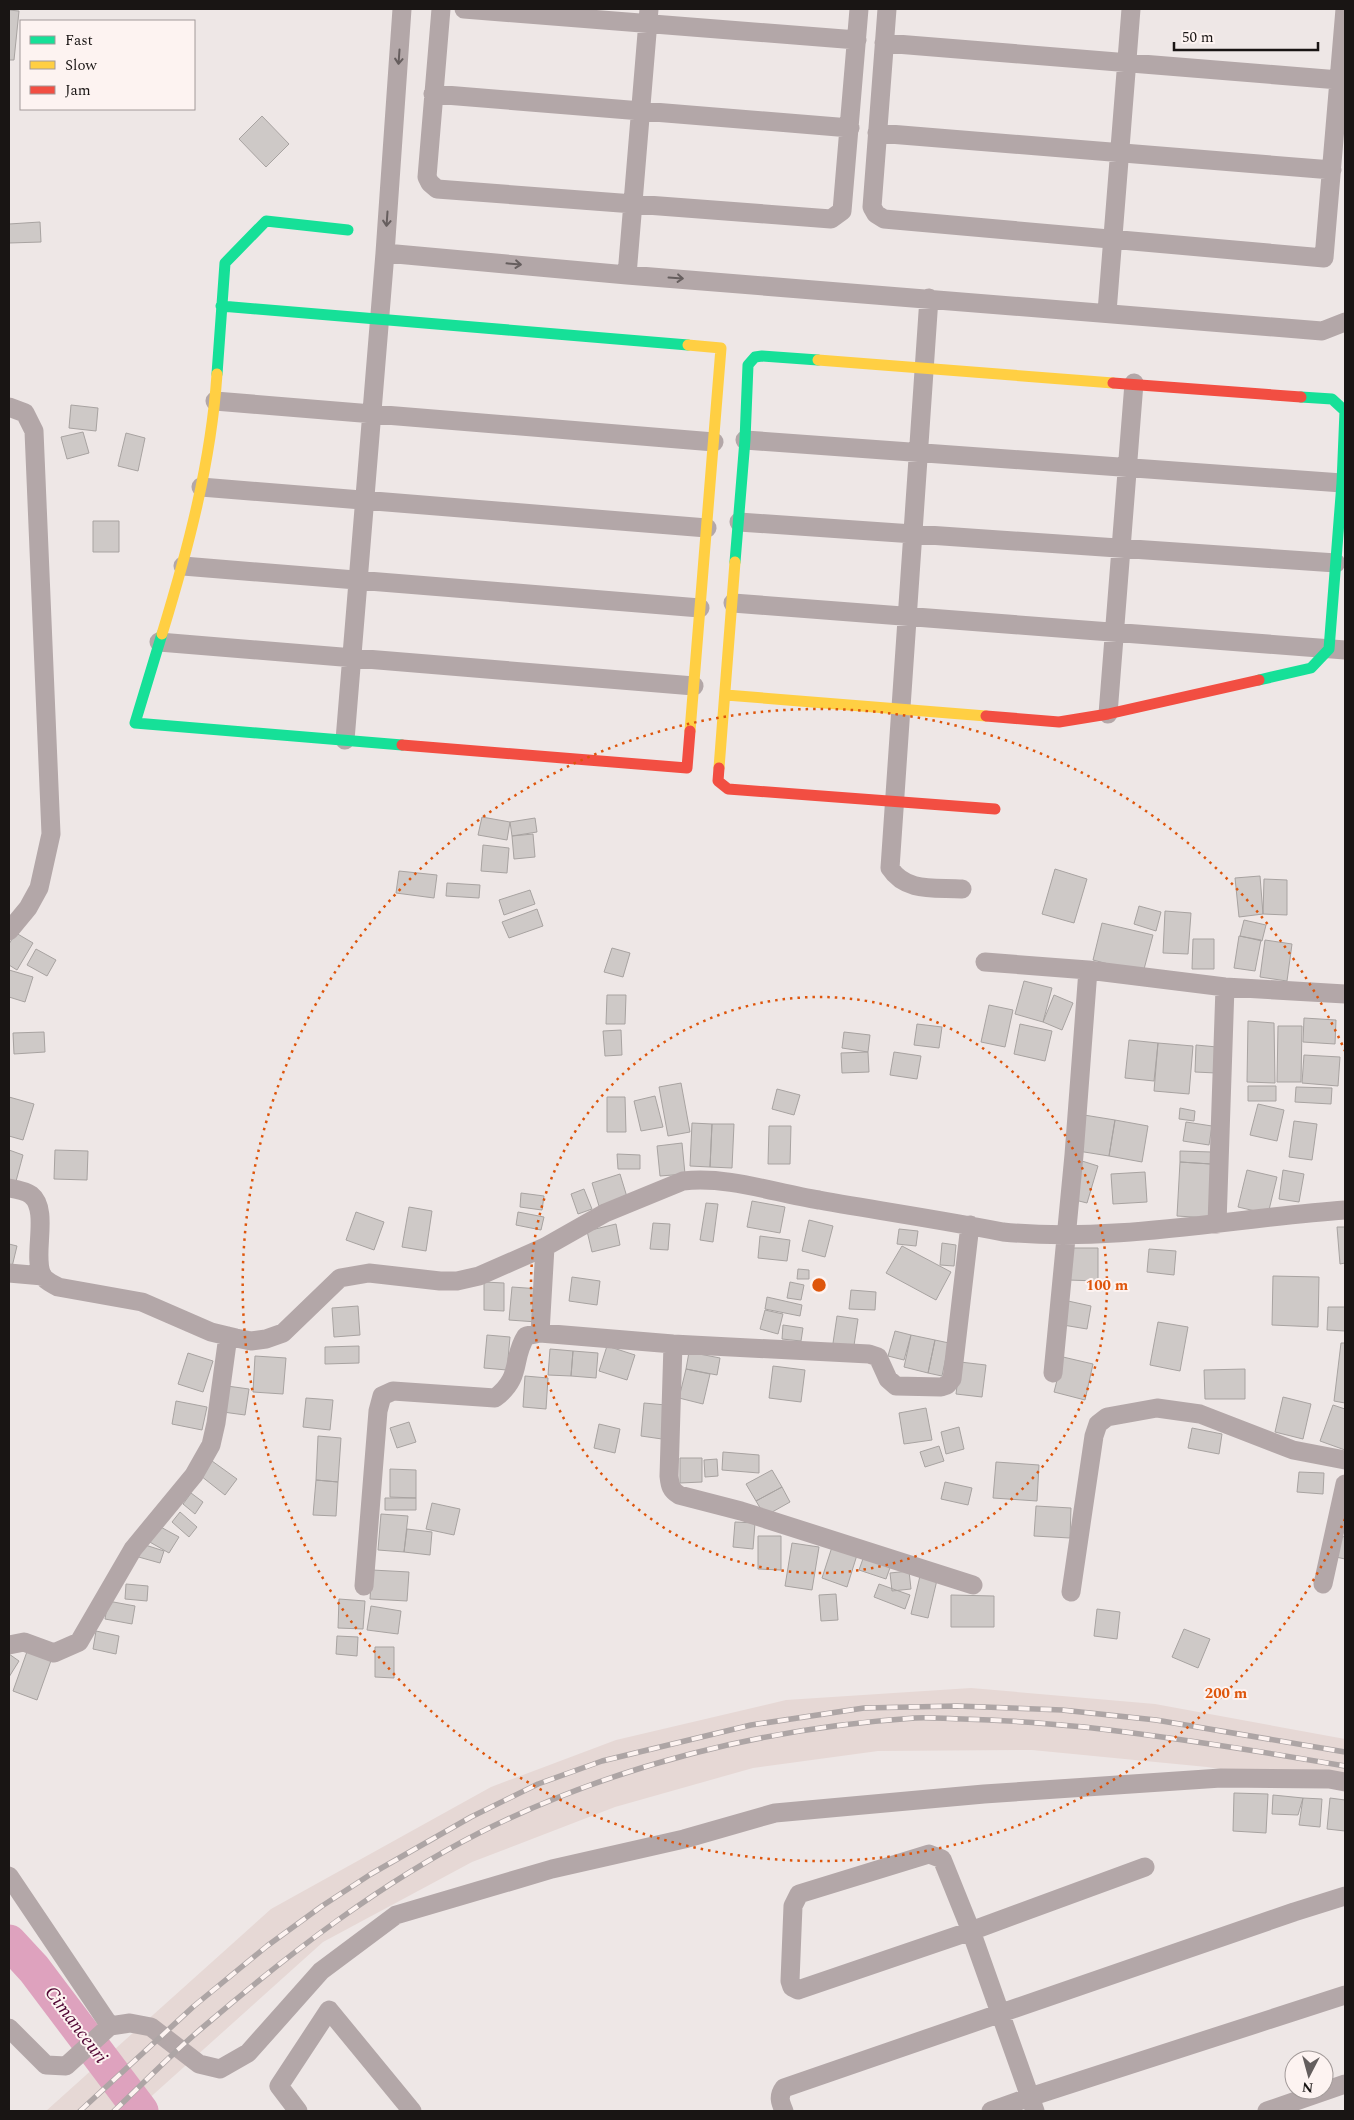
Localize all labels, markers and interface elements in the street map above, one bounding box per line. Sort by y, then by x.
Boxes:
legend [20,20,195,110]
scale bar [1174,20,1318,52]
text: 50 m [1182,26,1214,49]
text: Fast [65,29,93,52]
one-way arrow [394,49,403,65]
text: Slow [65,54,97,77]
text: Jam [65,79,91,102]
one-way arrow [383,211,392,227]
one-way arrow [505,260,521,269]
one-way arrow [667,274,683,283]
text: 100 m [1086,1274,1129,1297]
centre of rings [810,1276,828,1294]
text: 200 m [1205,1682,1248,1705]
water label: Cimanceuri [37,1980,115,2070]
north arrow [1284,2050,1334,2100]
text: N [1301,2076,1314,2098]

